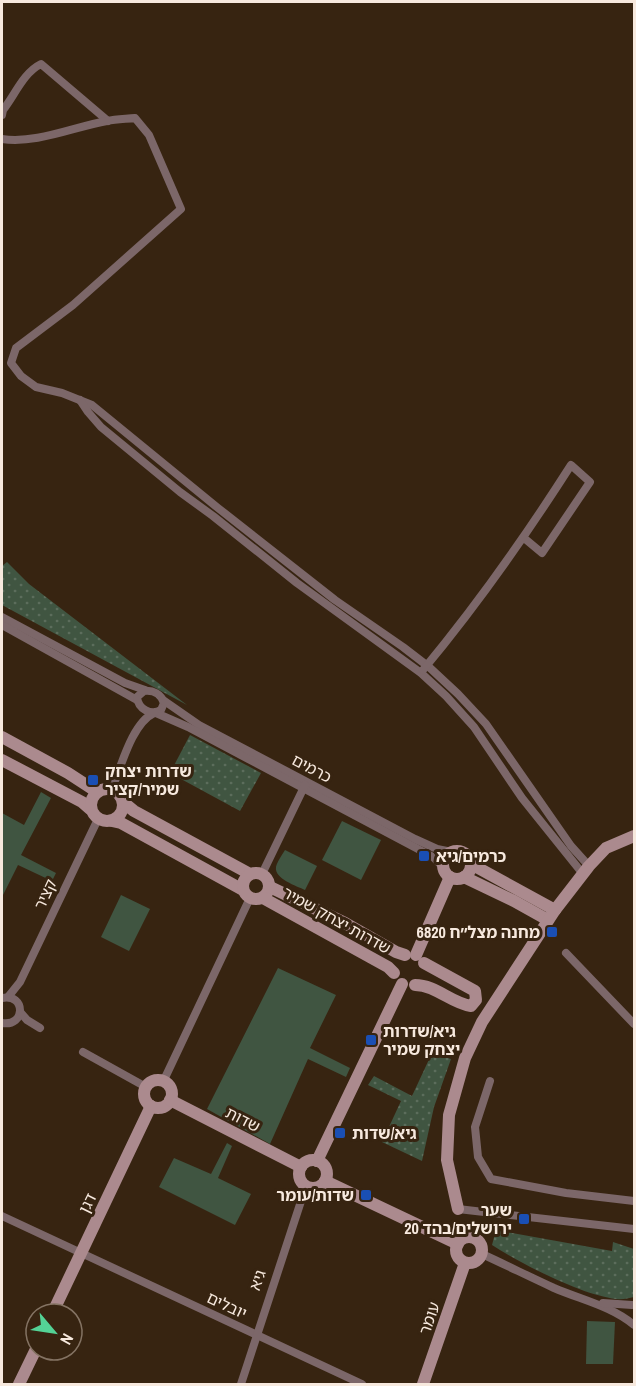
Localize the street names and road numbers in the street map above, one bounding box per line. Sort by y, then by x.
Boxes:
street label: כרמים [288,748,336,788]
street label: קציר [28,875,62,913]
street label: שדרות יצחק שמיר [279,881,395,959]
street label: שדות [222,1101,264,1137]
street label: דגן [73,1189,101,1217]
street label: גיא [243,1267,271,1293]
street label: יובלים [203,1286,251,1324]
street label: עומר [413,1299,445,1337]

